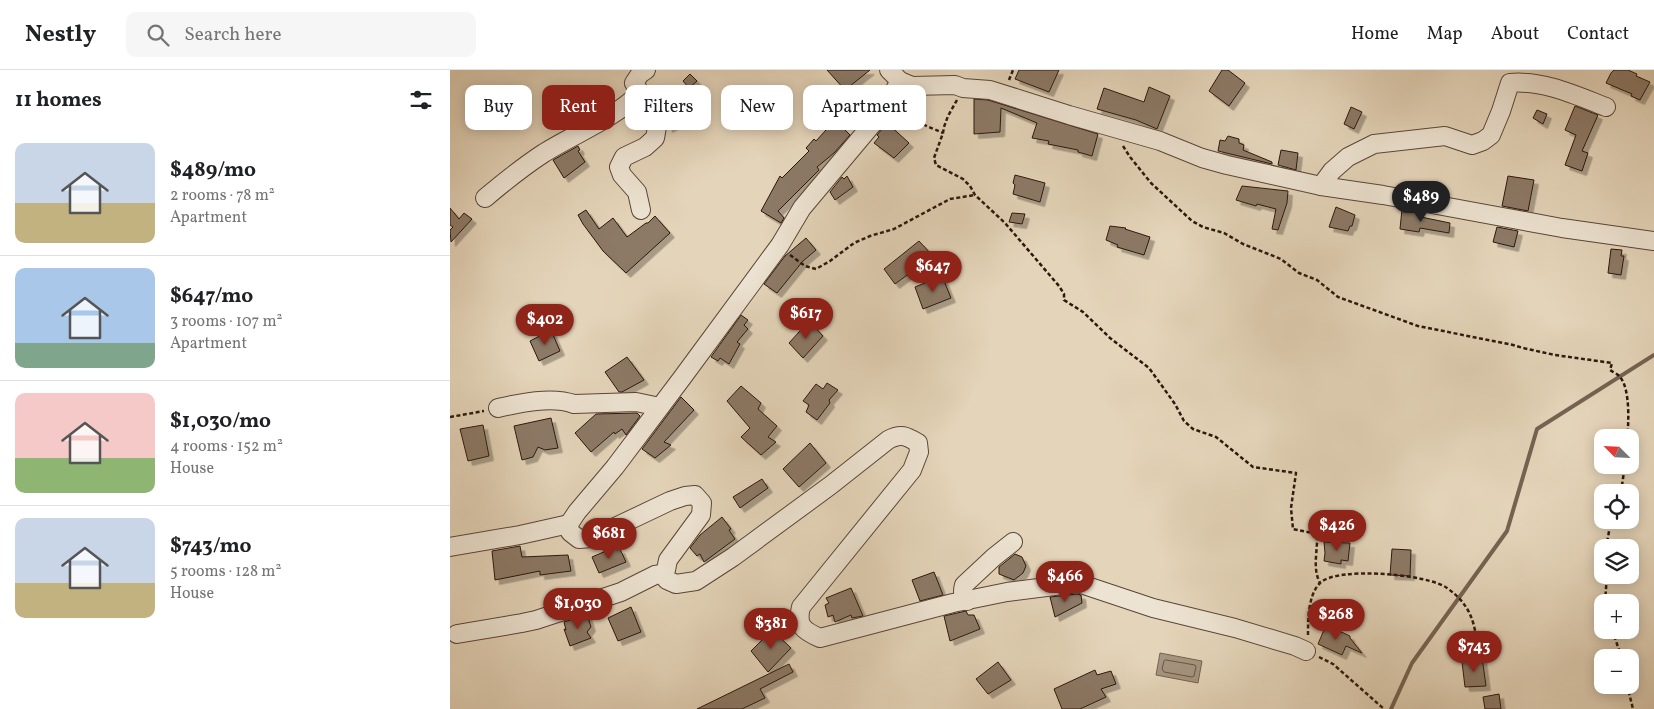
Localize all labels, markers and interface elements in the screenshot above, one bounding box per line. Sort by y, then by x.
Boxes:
search box [126,12,476,57]
text: Nestly [25,18,96,52]
icon: search [144,21,172,49]
text: Search here [184,22,282,48]
text: Home [1351,22,1399,47]
text: Map [1427,22,1463,47]
text: About [1491,22,1539,47]
text: Contact [1567,22,1629,47]
chip: Buy [465,85,532,130]
chip: Rent [542,85,615,130]
chip: Filters [625,85,711,130]
chip: New [721,85,793,130]
chip: Apartment [803,85,926,130]
text: 11 homes [15,86,102,115]
icon: filters [407,86,435,114]
text: $489/mo [170,156,256,185]
icon: home [55,163,115,223]
pin: $489 [1391,180,1451,223]
text: 2 rooms · 78 m² [170,185,275,207]
text: $489 [1403,186,1439,208]
text: Apartment [170,207,247,229]
pin: $647 [903,250,963,293]
text: $647 [916,256,950,278]
text: $647/mo [170,282,253,311]
icon: home [55,288,115,348]
pin: $617 [776,298,836,340]
text: $617 [790,303,822,325]
pin: $402 [515,304,575,346]
text: $402 [527,309,563,331]
text: 3 rooms · 107 m² [170,311,283,333]
text: Apartment [170,333,247,355]
text: $1,030/mo [170,407,271,436]
icon: home [55,413,115,473]
north arrow [1594,429,1639,474]
map controls [1594,429,1639,694]
text: 4 rooms · 152 m² [170,436,283,458]
text: House [170,458,214,480]
button: locate [1594,484,1639,529]
pin: $426 [1307,510,1367,552]
text: $426 [1319,515,1355,537]
pin: $681 [579,518,639,560]
text: $681 [593,523,625,545]
text: $743/mo [170,532,252,561]
icon: home [55,538,115,598]
button: layers [1594,539,1639,584]
pin: $466 [1035,560,1095,603]
text: 5 rooms · 128 m² [170,561,281,583]
text: $466 [1047,566,1083,588]
text: House [170,583,214,605]
pin: $1,030 [537,588,619,630]
text: $1,030 [554,593,602,615]
button: + [1594,594,1639,639]
pin: $268 [1306,598,1366,641]
text: $268 [1319,604,1353,626]
pin: $381 [741,608,801,650]
text: $381 [755,613,787,635]
pin: $743 [1444,630,1504,673]
text: $743 [1458,636,1490,658]
button: − [1594,649,1639,694]

